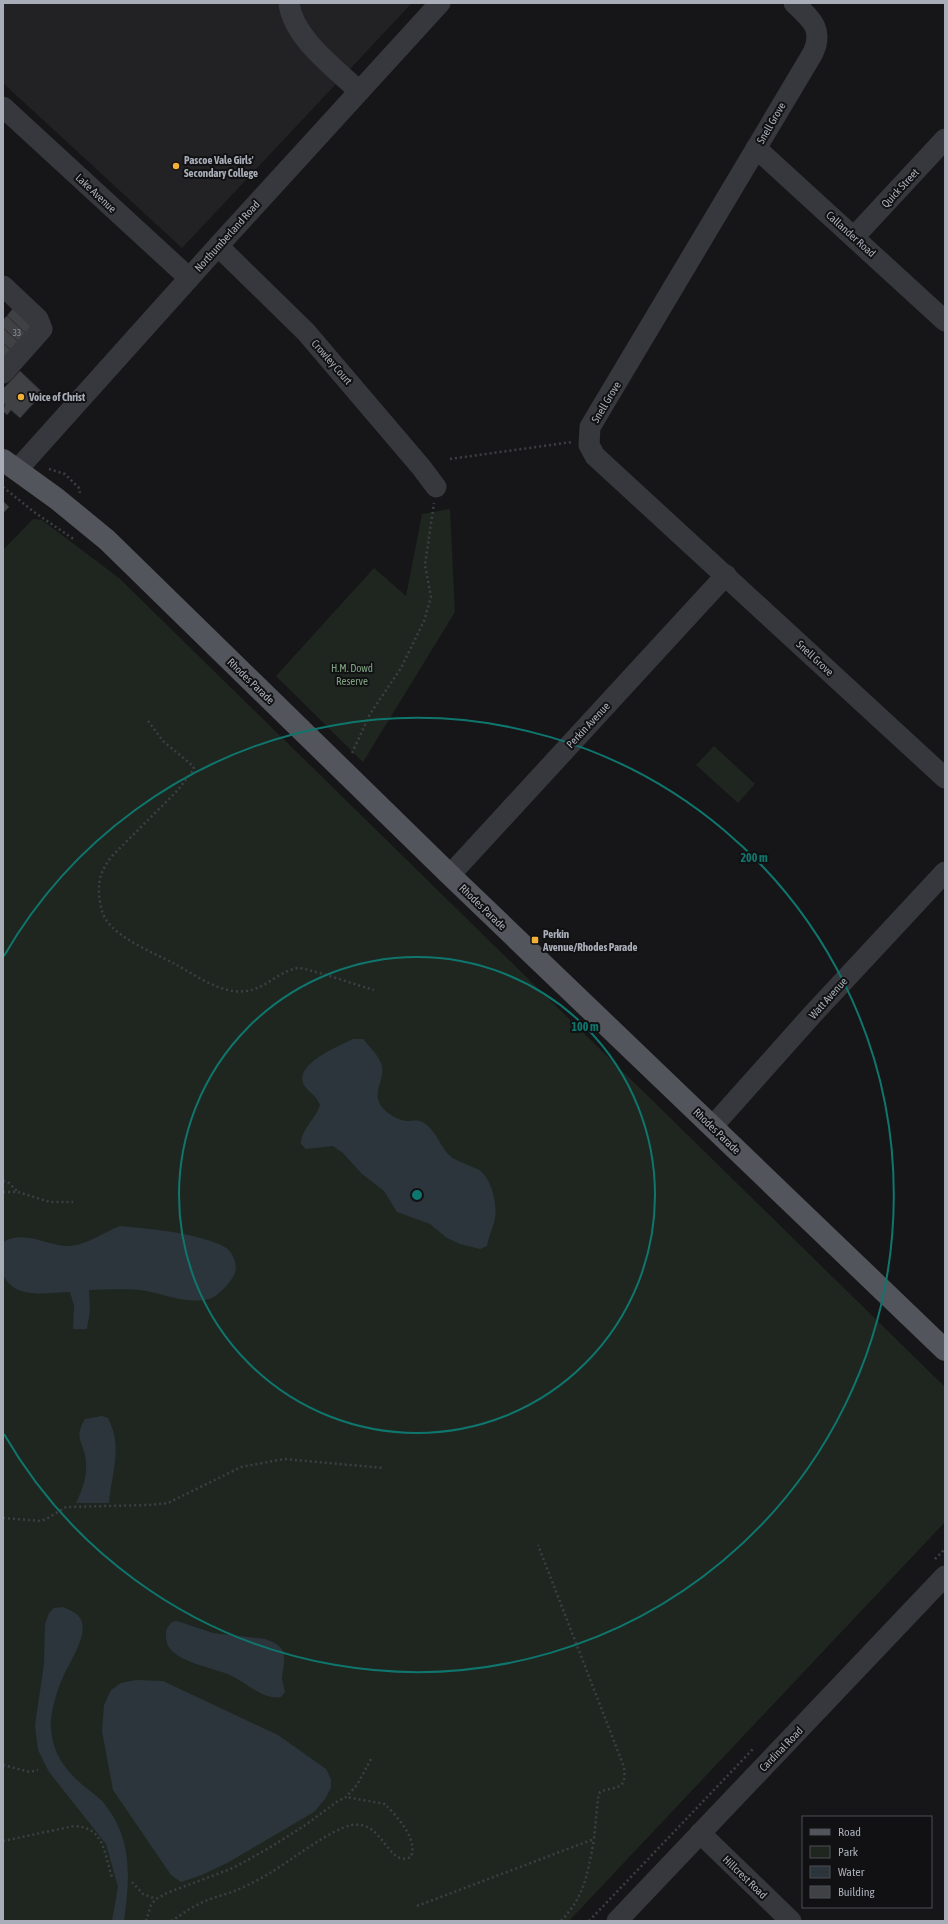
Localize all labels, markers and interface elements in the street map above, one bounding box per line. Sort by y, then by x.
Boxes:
street label: Snell Grove [754,100,788,146]
place label: Pascoe Vale Girls' Secondary College [184,154,258,179]
marker: Pascoe Vale Girls' Secondary College [171,161,181,171]
street label: Quick Street [879,166,921,210]
street label: Lake Avenue [73,171,119,215]
street label: Northumberland Road [192,198,262,274]
street label: Callander Road [824,209,878,259]
house number: 33 [13,328,21,338]
street label: Crowley Court [309,337,355,387]
street label: Snell Grove [589,379,623,425]
place label: Voice of Christ [28,391,86,403]
marker: Voice of Christ [16,392,26,402]
street label: Snell Grove [794,638,836,678]
street label: Rhodes Parade [225,656,277,706]
park label: H.M. Dowd Reserve [331,662,373,687]
street label: Perkin Avenue [564,700,612,750]
text: 200 m [740,851,768,865]
street label: Rhodes Parade [457,882,509,932]
place label: Perkin Avenue/Rhodes Parade [542,928,637,953]
marker: Perkin Avenue/Rhodes Parade [530,935,540,945]
street label: Watt Avenue [806,975,850,1021]
text: 100 m [571,1020,599,1034]
street label: Rhodes Parade [691,1106,743,1156]
centre of rings [410,1188,424,1202]
street label: Cardinal Road [757,1724,805,1774]
legend [802,1816,932,1908]
text: Road [838,1825,861,1839]
text: Park [838,1845,859,1859]
street label: Hillcrest Road [721,1853,769,1901]
text: Water [838,1865,865,1879]
text: Building [838,1885,876,1899]

